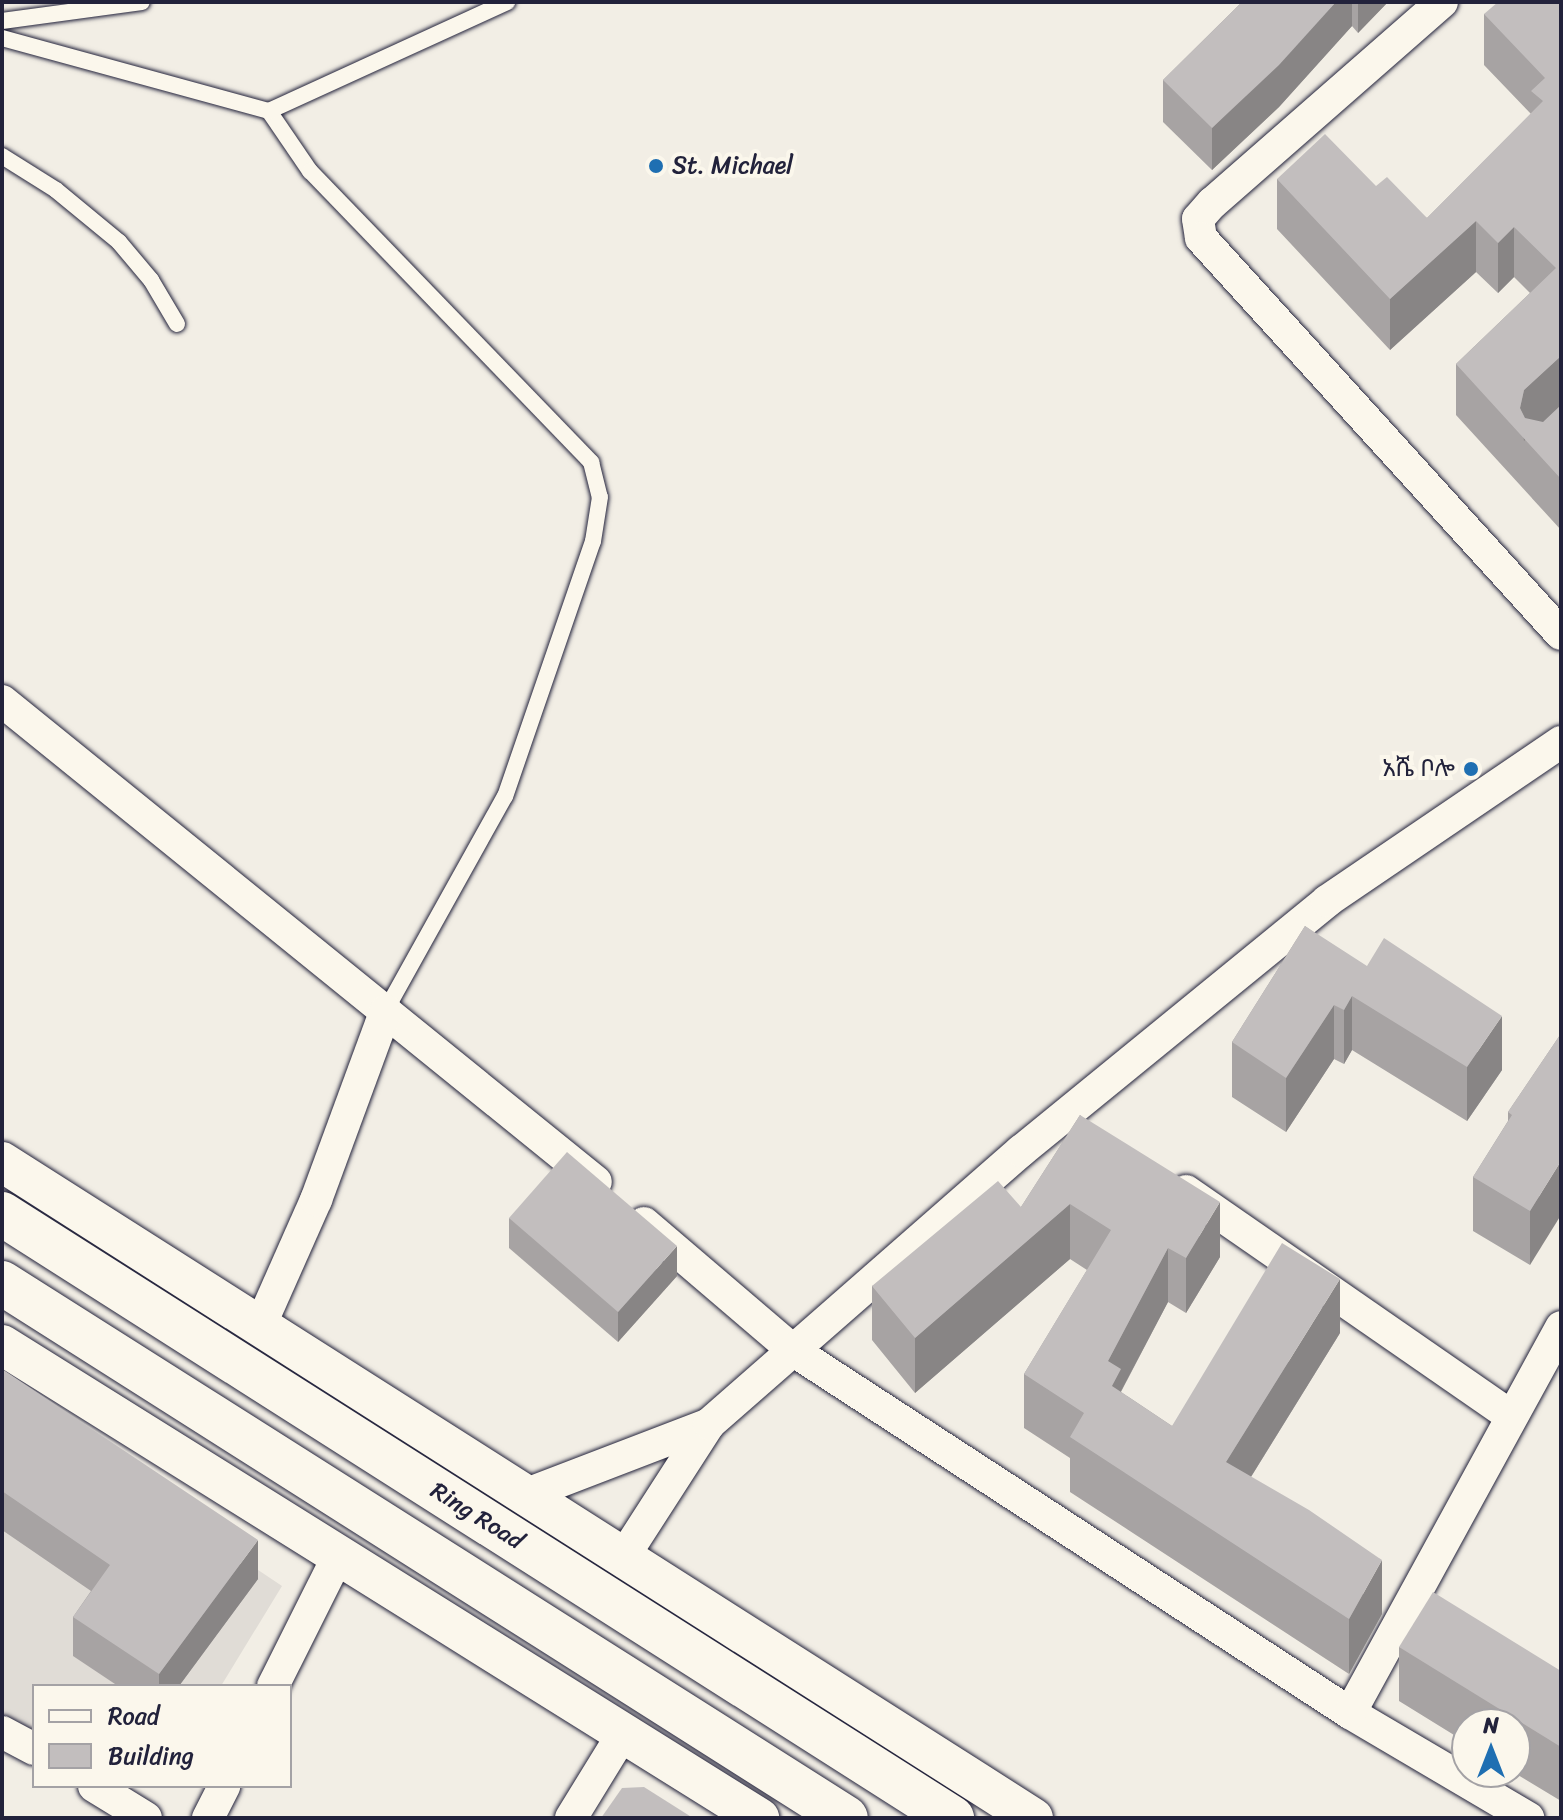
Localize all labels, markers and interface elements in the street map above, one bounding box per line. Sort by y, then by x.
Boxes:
place label: St. Michael [672,152,792,180]
marker: St. Michael [647,157,665,175]
place label: አሼ ቦሎ [1382,755,1455,783]
marker: አሼ ቦሎ [1462,760,1480,778]
street label: Ring Road [425,1476,529,1556]
legend [32,1684,292,1788]
text: Road [108,1695,159,1737]
text: N [1483,1706,1499,1745]
north arrow [1451,1708,1531,1788]
text: Building [108,1735,194,1777]

